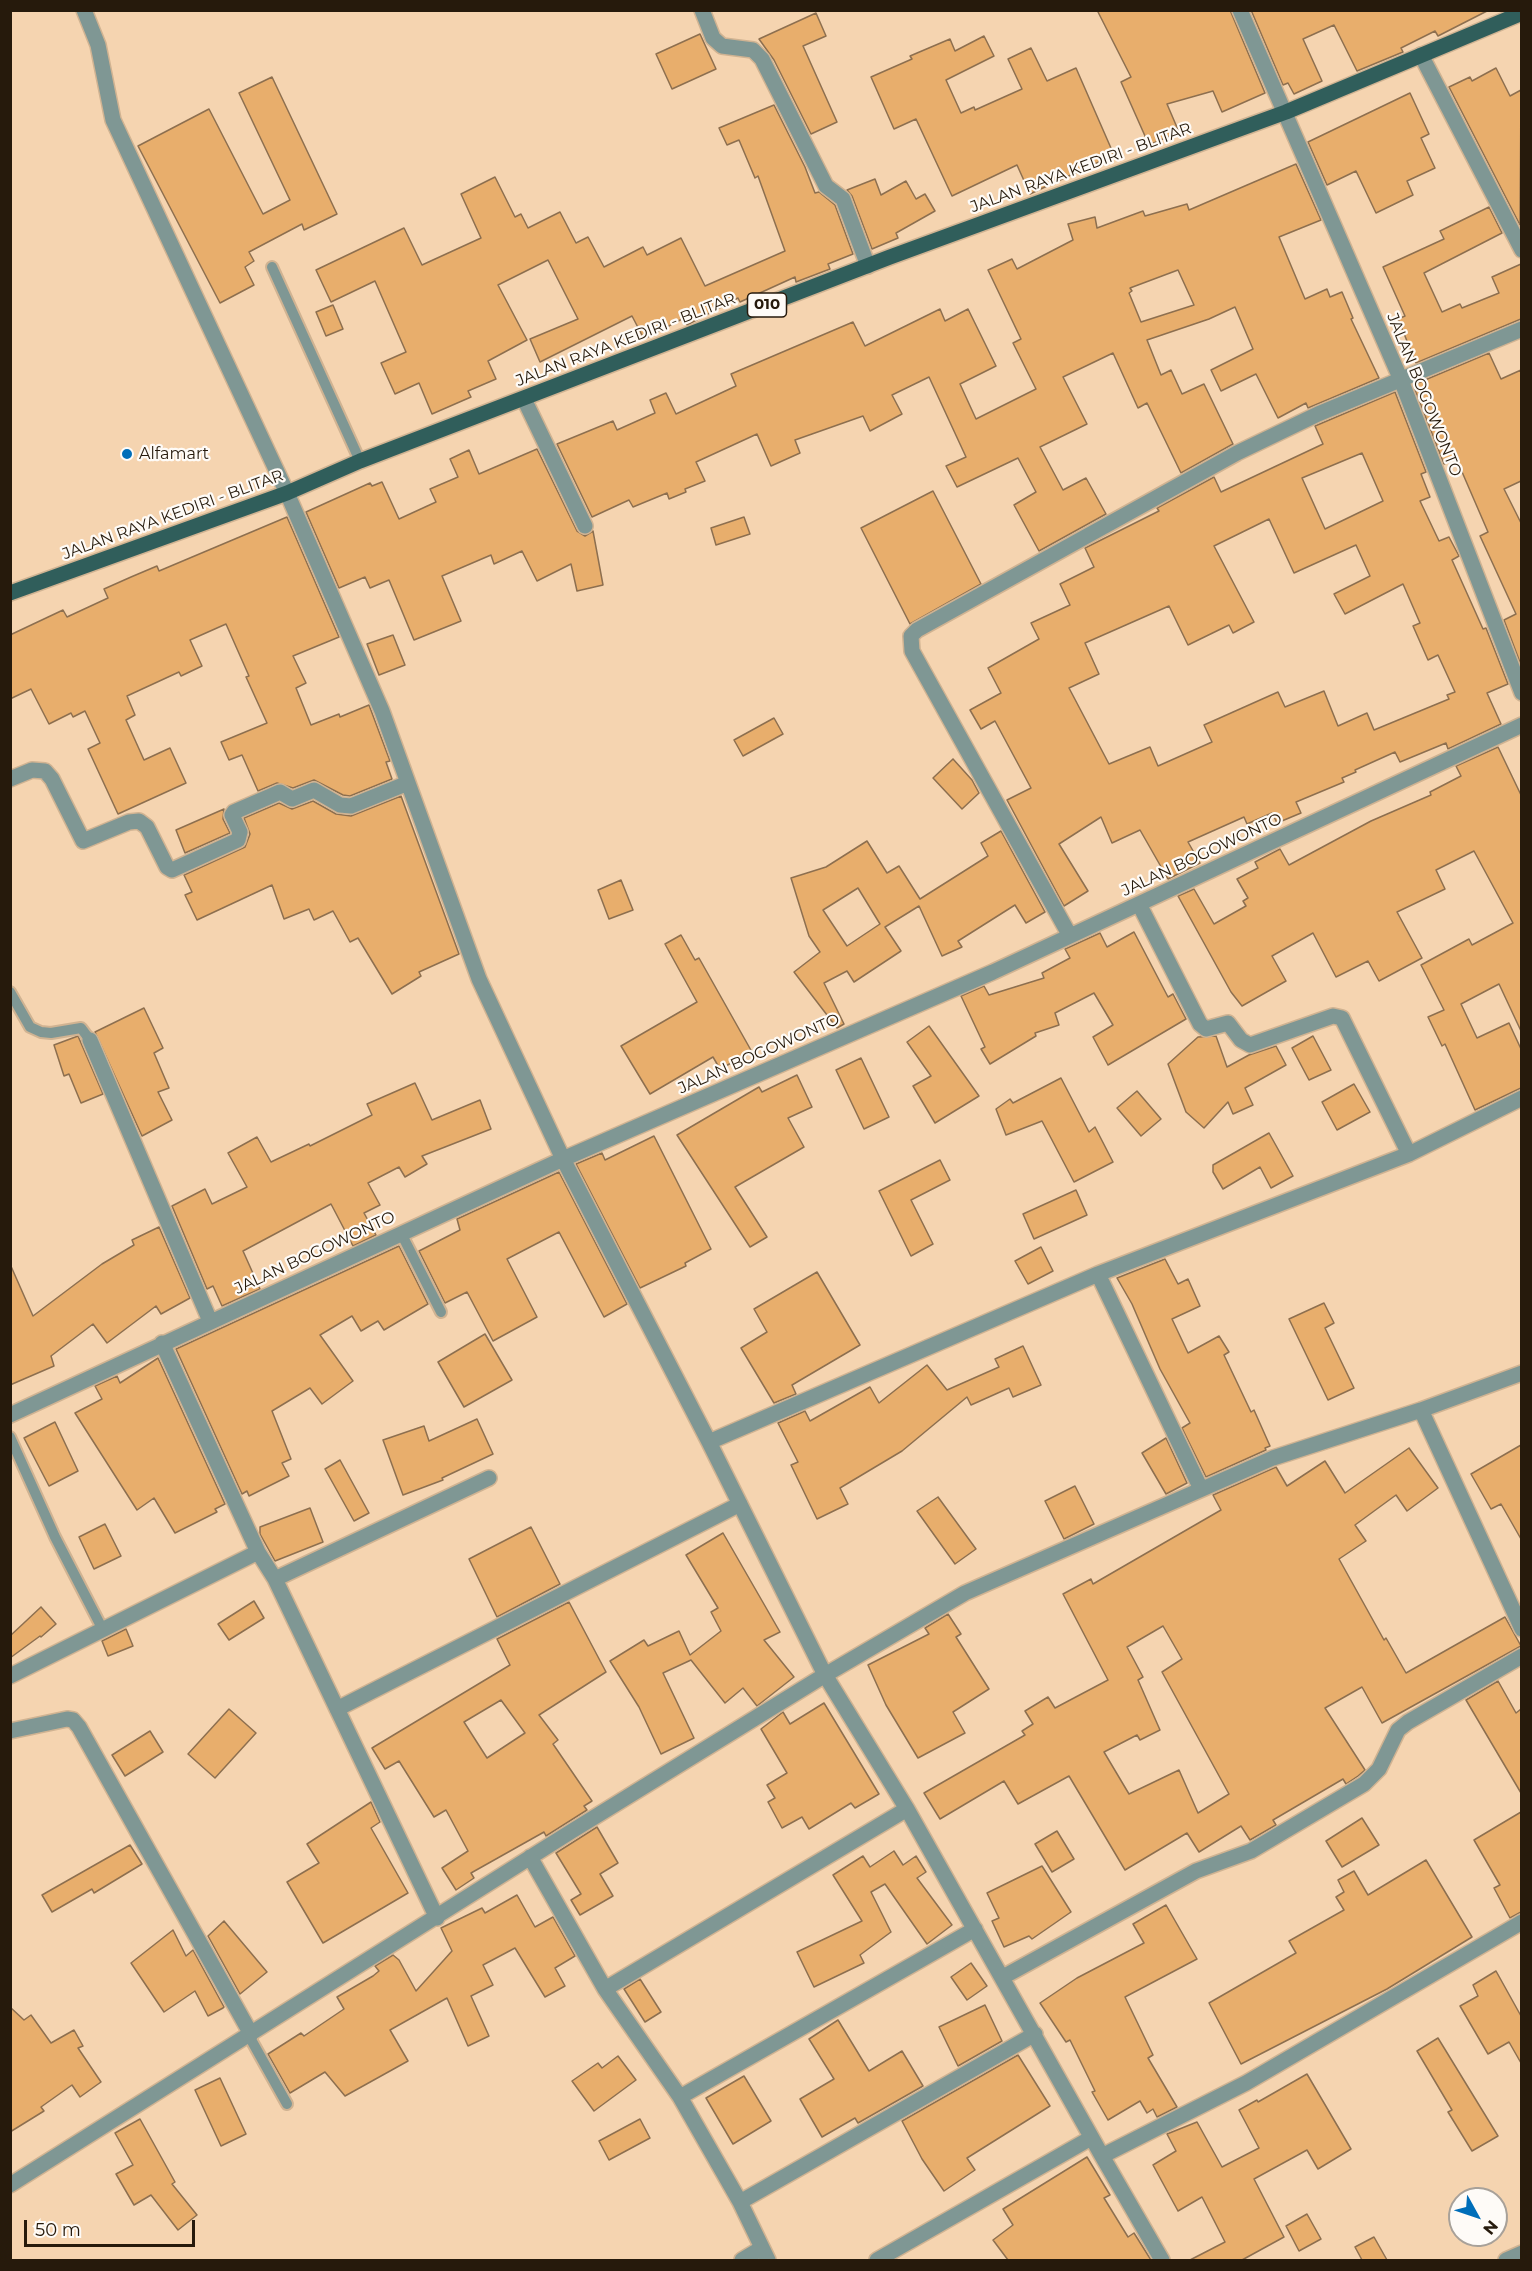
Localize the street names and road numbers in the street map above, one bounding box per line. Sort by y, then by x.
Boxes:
street label: JALAN RAYA KEDIRI - BLITAR [968,119,1194,217]
street label: JALAN RAYA KEDIRI - BLITAR [513,289,739,391]
road number: 010 [748,293,786,317]
street label: JALAN BOGOWONTO [1382,310,1466,480]
street label: JALAN RAYA KEDIRI - BLITAR [60,466,286,564]
street label: JALAN BOGOWONTO [1119,809,1285,901]
street label: JALAN BOGOWONTO [675,1010,843,1098]
street label: JALAN BOGOWONTO [232,1207,398,1299]

